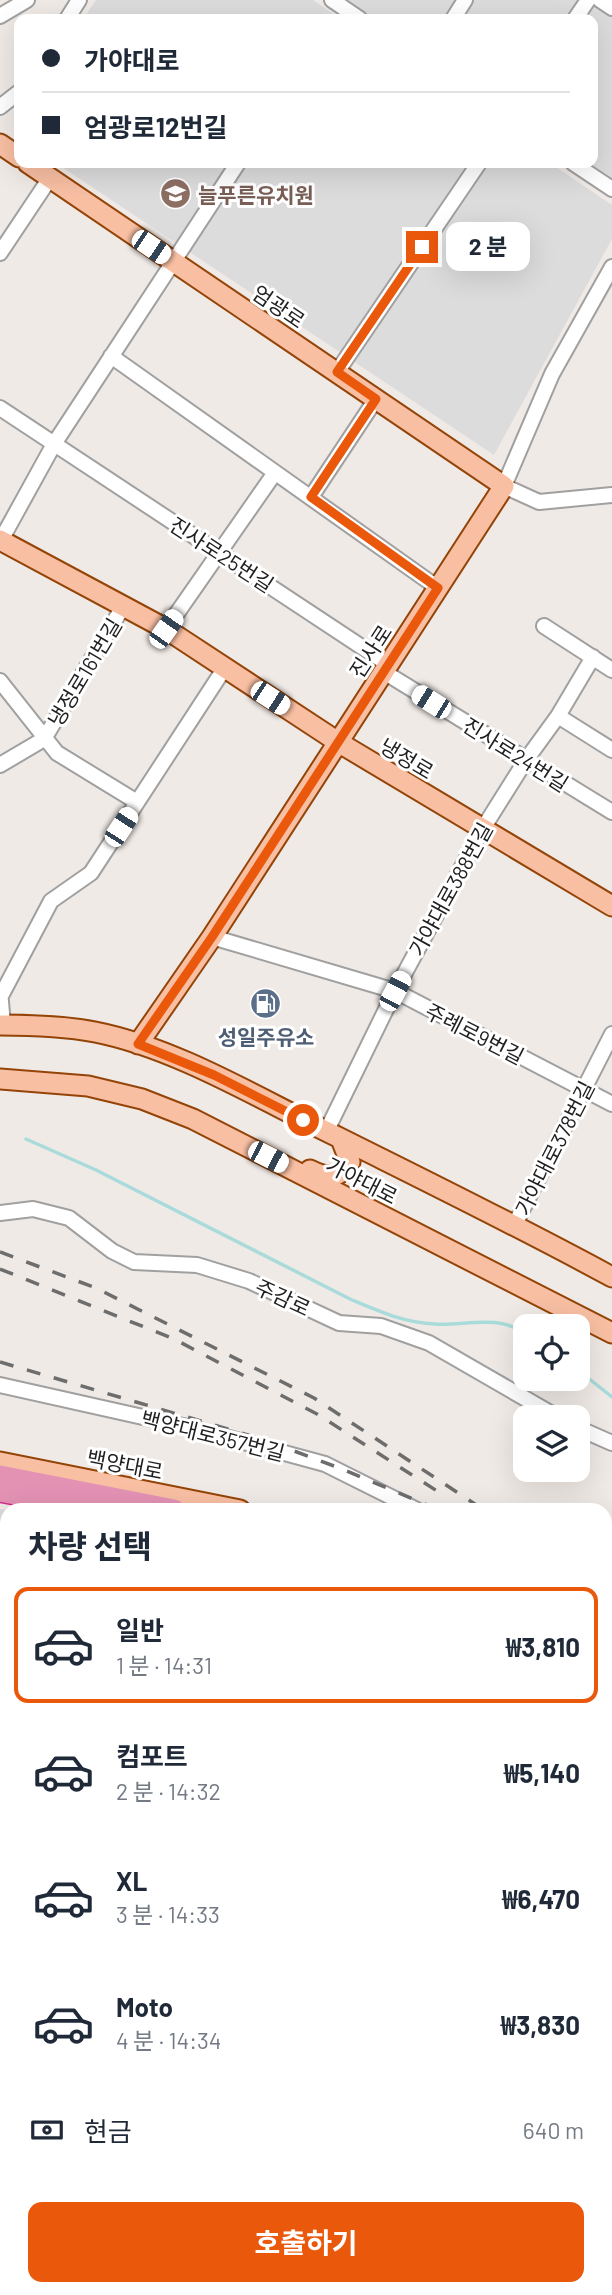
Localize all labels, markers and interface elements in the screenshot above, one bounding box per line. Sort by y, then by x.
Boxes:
text: 가야대로 [84,44,180,75]
text: 엄광로12번길 [84,111,227,142]
school or university icon: 늘푸른유치원 [158,177,192,211]
place label: 늘푸른유치원 [198,182,314,207]
callout: 2 분 [446,222,530,272]
car [128,227,175,267]
route end [406,231,438,263]
text: 2 분 [469,232,507,260]
street label: 엄광로 [248,279,310,333]
street label: 진사로25번길 [165,511,279,597]
car [146,606,187,652]
street label: 냉정로161번길 [42,613,126,731]
street label: 진사로 [344,620,396,682]
car [247,678,294,718]
car [408,682,455,722]
street label: 진사로24번길 [459,712,573,796]
street label: 냉정로 [376,732,438,784]
car [101,804,142,850]
street label: 가야대로388번길 [403,818,497,960]
car [376,968,415,1014]
fuel station icon: 성일주유소 [249,987,283,1021]
street label: 주례로9번길 [421,997,529,1069]
place label: 성일주유소 [218,1024,314,1049]
street label: 가야대로378번길 [509,1077,599,1219]
route start [287,1104,319,1136]
car [245,1138,292,1176]
street label: 가야대로 [322,1151,402,1209]
street label: 주감로 [251,1273,315,1321]
map controls [513,1314,590,1482]
button: locate [513,1314,590,1391]
street label: 백양대로357번길 [138,1405,288,1465]
button: layers [513,1405,590,1482]
street label: 백양대로 [85,1444,165,1484]
text: 차량 선택 [28,1526,152,1564]
icon: car [32,1614,95,1677]
text: 일반 [116,1614,164,1645]
text: ₩3,810 [506,1631,580,1662]
text: 1 분 · 14:31 [116,1651,212,1679]
icon: car [32,1740,95,1803]
text: 컴포트 [116,1740,188,1771]
text: ₩5,140 [504,1757,580,1788]
text: 2 분 · 14:32 [116,1777,221,1805]
text: XL [116,1865,147,1896]
icon: car [32,1866,95,1929]
text: ₩6,470 [502,1883,580,1914]
text: 3 분 · 14:33 [116,1900,220,1928]
text: Moto [116,1991,173,2022]
icon: car [32,1992,95,2055]
text: ₩3,830 [501,2009,580,2040]
text: 4 분 · 14:34 [116,2026,222,2054]
icon: cash [28,2111,66,2149]
text: 현금 [84,2115,132,2146]
text: 640 m [523,2116,584,2144]
button: 호출하기 [28,2202,584,2282]

